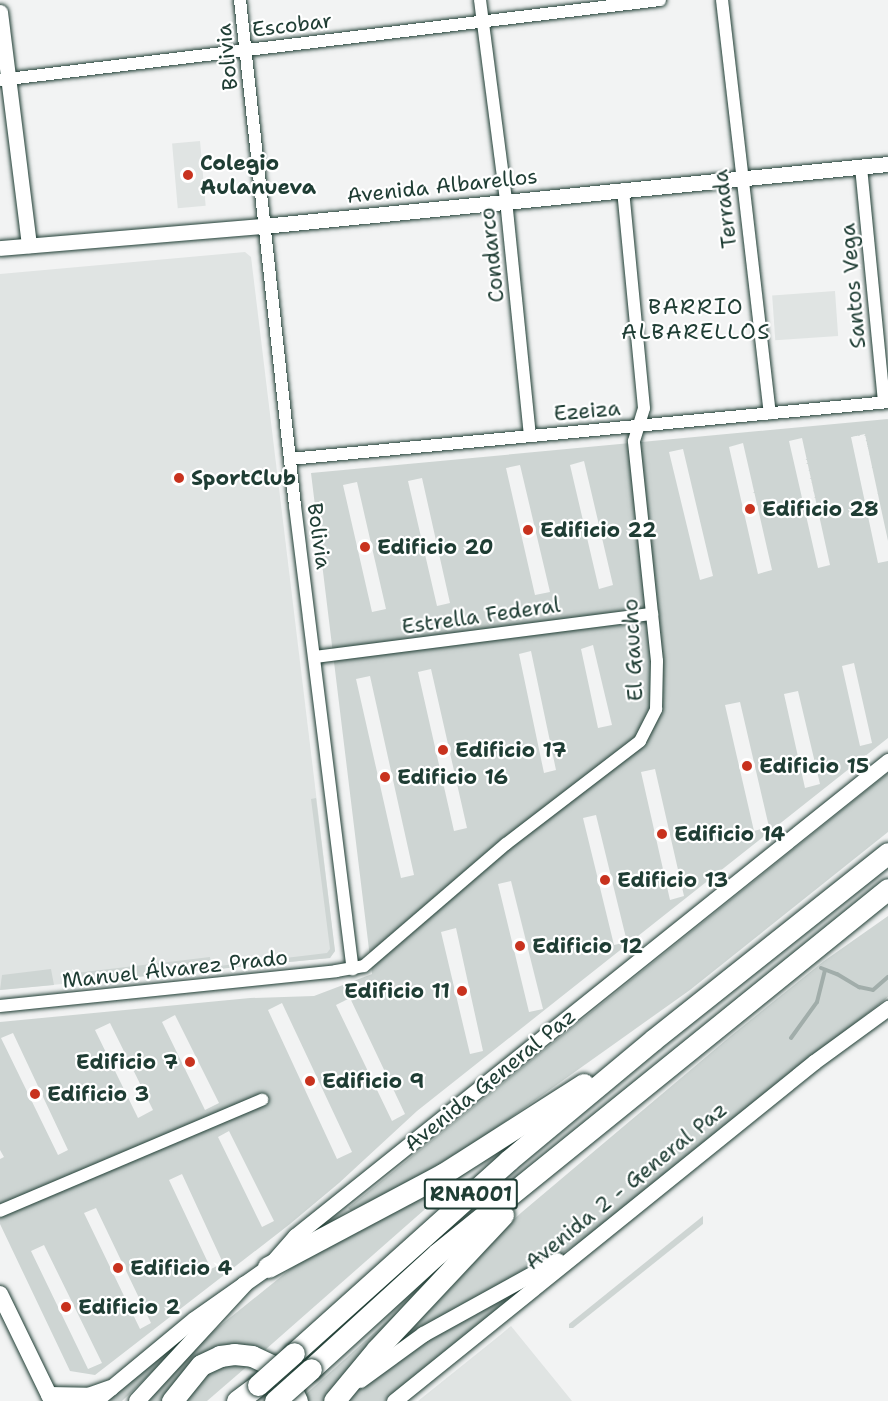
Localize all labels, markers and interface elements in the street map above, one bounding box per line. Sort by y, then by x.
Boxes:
street label: Escobar [251,8,333,42]
street label: Bolivia [211,23,243,91]
place label: Colegio Aulanueva [200,150,316,200]
street label: Avenida Albarellos [345,163,539,209]
marker: Colegio Aulanueva [181,168,195,182]
street label: Terrada [708,168,742,250]
street label: Condarco [474,206,510,304]
street label: Santos Vega [835,222,871,350]
district label: BARRIO ALBARELLOS [621,293,771,344]
street label: Ezeiza [553,396,621,426]
place label: SportClub [191,465,296,491]
marker: SportClub [172,471,186,485]
place label: Edificio 28 [762,496,879,522]
street label: Bolivia [302,501,336,571]
marker: Edificio 28 [743,502,757,516]
place label: Edificio 22 [540,517,657,543]
marker: Edificio 22 [521,523,535,537]
place label: Edificio 20 [377,534,493,560]
marker: Edificio 20 [358,540,372,554]
street label: Estrella Federal [400,592,562,640]
street label: El Gaucho [618,598,648,702]
place label: Edificio 17 [455,737,566,763]
marker: Edificio 17 [436,743,450,757]
place label: Edificio 15 [759,753,869,779]
marker: Edificio 15 [740,759,754,773]
place label: Edificio 16 [397,764,508,790]
marker: Edificio 16 [378,770,392,784]
place label: Edificio 14 [674,821,785,847]
marker: Edificio 14 [655,827,669,841]
place label: Edificio 13 [617,867,728,893]
marker: Edificio 13 [598,873,612,887]
place label: Edificio 12 [532,933,643,959]
marker: Edificio 12 [513,939,527,953]
street label: Manuel Álvarez Prado [61,945,289,993]
place label: Edificio 11 [344,978,450,1004]
marker: Edificio 11 [455,984,469,998]
street label: Avenida General Paz [399,1003,581,1157]
place label: Edificio 7 [76,1049,178,1075]
marker: Edificio 7 [183,1055,197,1069]
place label: Edificio 9 [322,1068,424,1094]
marker: Edificio 9 [303,1074,317,1088]
place label: Edificio 3 [47,1081,149,1107]
marker: Edificio 3 [28,1087,42,1101]
street label: Avenida 2 - General Paz [520,1097,732,1275]
road number: RNA001 [423,1177,519,1211]
place label: Edificio 4 [130,1255,232,1281]
marker: Edificio 4 [111,1261,125,1275]
place label: Edificio 2 [78,1294,180,1320]
marker: Edificio 2 [59,1300,73,1314]

